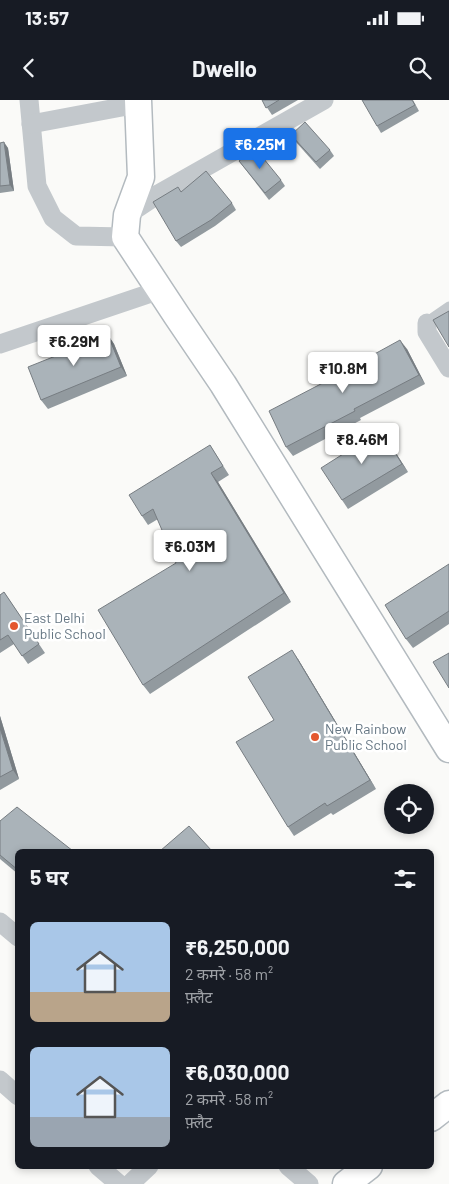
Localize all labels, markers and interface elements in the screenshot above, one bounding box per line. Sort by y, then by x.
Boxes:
text: 13:57 [25,6,69,29]
icon: back [15,54,43,82]
icon: search [406,54,434,82]
text: Dwello [192,55,257,81]
pin: ₹6.25M [219,128,301,170]
text: ₹6.25M [234,134,286,153]
pin: ₹6.29M [33,324,115,367]
text: ₹6.29M [49,331,99,350]
pin: ₹10.8M [302,352,384,394]
text: ₹10.8M [319,358,367,377]
pin: ₹8.46M [321,422,403,465]
text: ₹8.46M [336,429,388,448]
pin: ₹6.03M [149,530,231,572]
text: ₹6.03M [165,536,215,555]
place label: East Delhi Public School [24,609,106,642]
marker: East Delhi Public School [8,620,20,632]
place label: New Rainbow Public School [325,720,407,753]
marker: New Rainbow Public School [309,731,321,743]
map controls [384,784,434,834]
button: locate [384,784,434,834]
text: 5 घर [30,864,68,889]
icon: filters [391,865,419,893]
text: ₹6,250,000 [185,934,290,959]
icon: home [70,942,130,1002]
text: 2 कमरे · 58 m² [185,964,273,983]
text: फ़्लैट [185,987,213,1006]
text: ₹6,030,000 [185,1059,290,1084]
icon: home [70,1067,130,1127]
text: 2 कमरे · 58 m² [185,1089,273,1108]
text: फ़्लैट [185,1112,213,1131]

